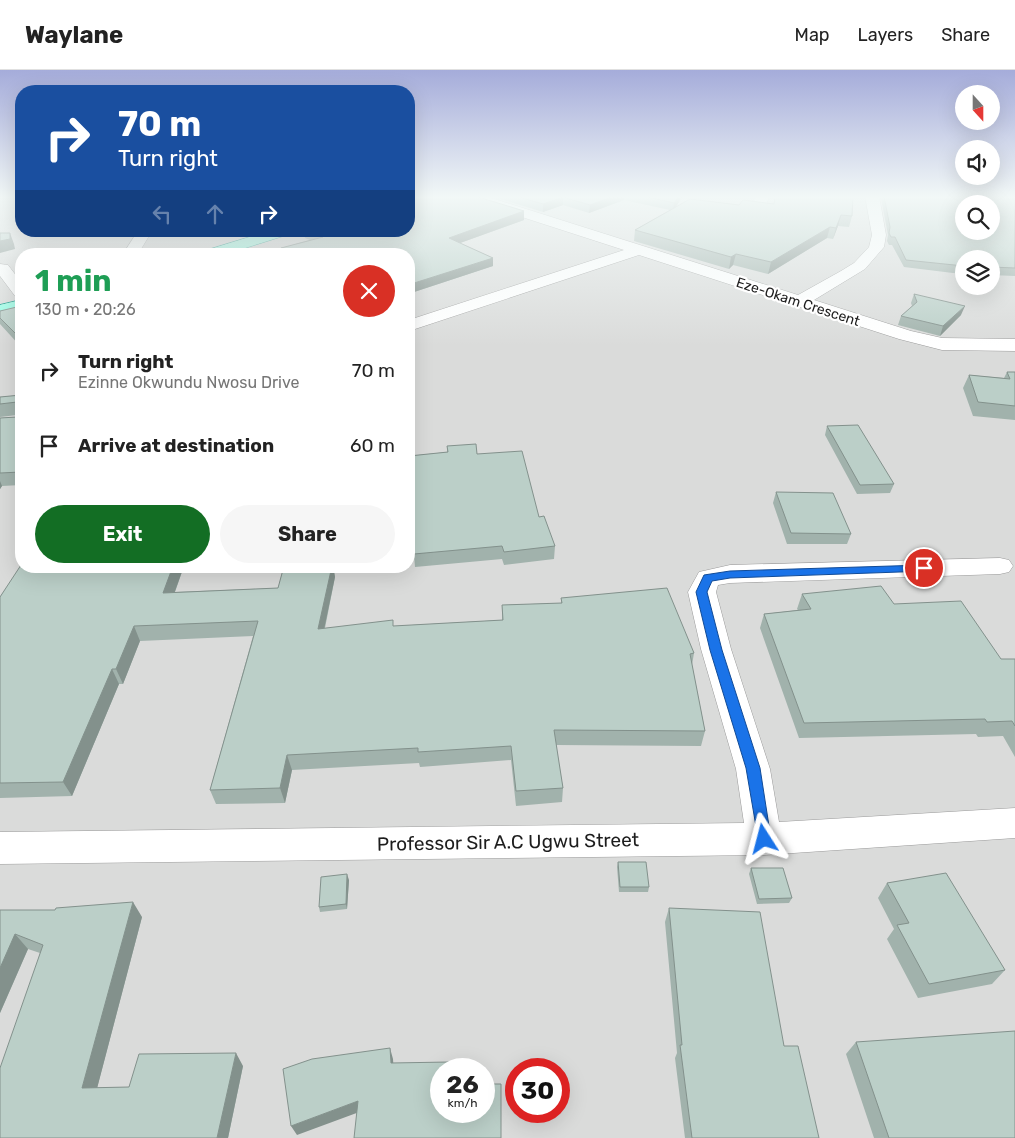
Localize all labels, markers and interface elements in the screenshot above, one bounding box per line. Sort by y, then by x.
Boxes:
text: Waylane [25,21,123,49]
text: Map [795,24,830,46]
text: Layers [858,24,913,46]
text: Share [941,24,990,46]
north arrow [955,85,1000,130]
map controls [955,85,1000,295]
text: 70 m [118,103,201,145]
icon: right [35,105,100,170]
button: sound [955,140,1000,185]
text: Turn right [118,145,218,172]
button: search [955,195,1000,240]
icon: left [148,200,176,228]
icon: ahead [201,200,229,228]
icon: right [254,200,282,228]
button: layers [955,250,1000,295]
text: 1 min [35,263,112,299]
button: close [343,265,395,317]
street label: Eze-Okam Crescent [734,274,863,330]
text: 130 m · 20:26 [35,300,136,319]
text: Turn right [78,350,173,373]
icon: right [35,357,63,385]
text: 70 m [352,359,395,382]
text: Ezinne Okwundu Nwosu Drive [78,373,299,392]
icon: arrive [35,432,63,460]
text: Arrive at destination [78,434,274,457]
text: 60 m [350,434,395,457]
button: Exit [35,505,210,563]
button: Share [220,505,395,563]
pin [903,547,945,589]
icon: arrive [910,554,938,582]
position arrow [737,812,789,864]
street label: Professor Sir A.C Ugwu Street [377,828,640,856]
speed limit sign: 30 [505,1058,570,1123]
text: 26 [446,1070,479,1099]
text: km/h [448,1096,477,1110]

